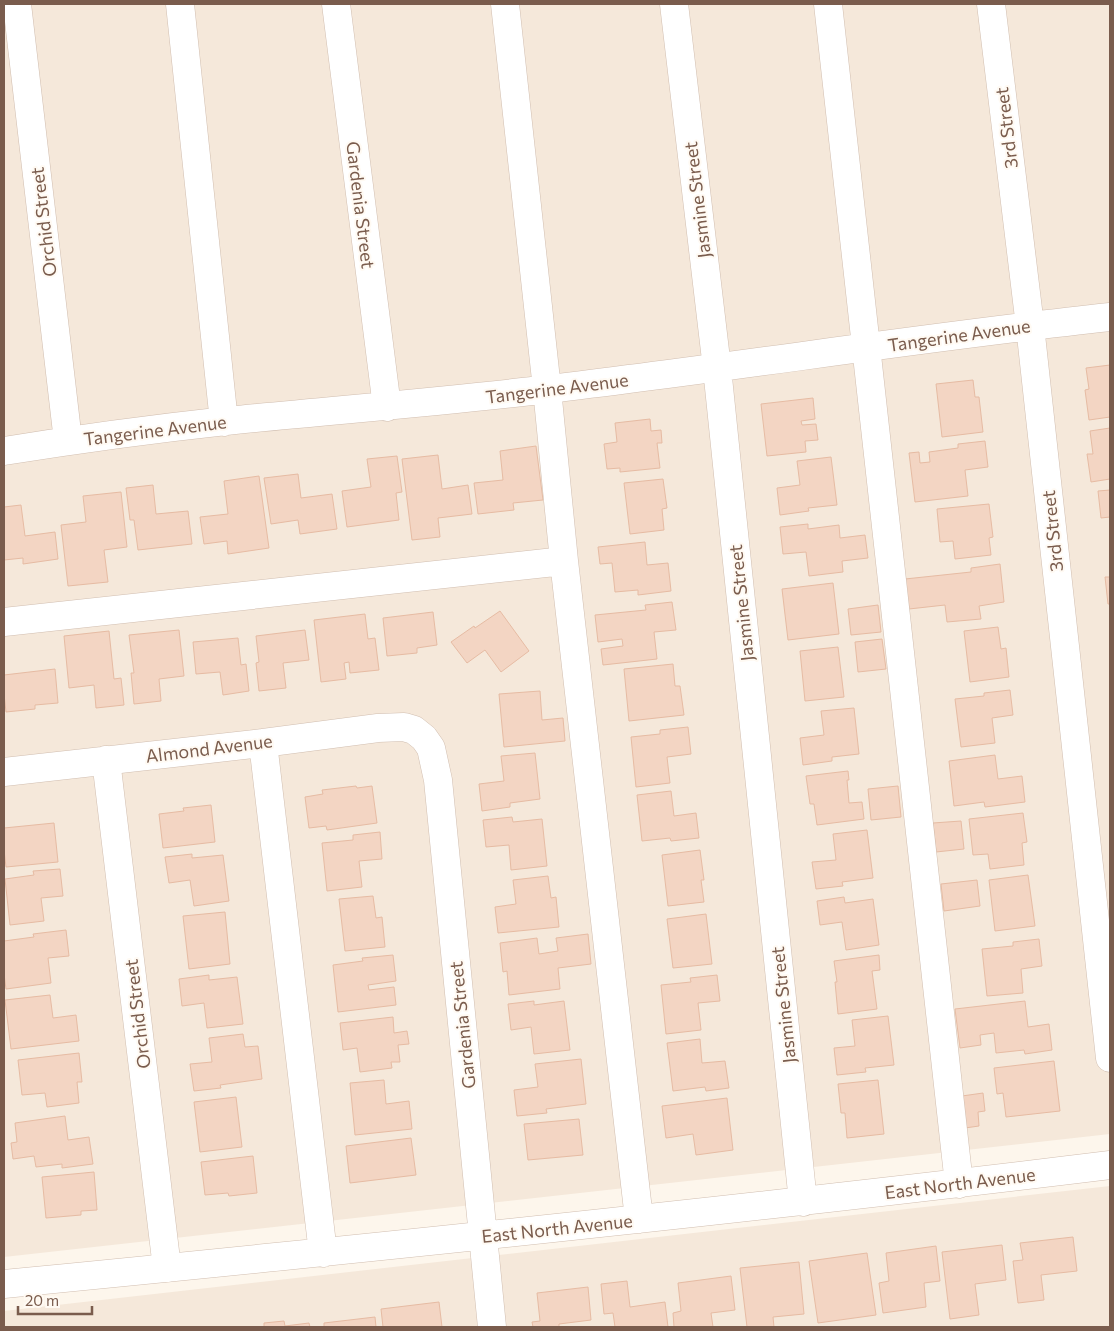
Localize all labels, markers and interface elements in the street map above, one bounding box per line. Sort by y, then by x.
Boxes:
street label: 3rd Street [990,86,1022,170]
street label: Gardenia Street [342,140,380,270]
street label: Jasmine Street [679,140,715,260]
street label: Orchid Street [25,166,61,278]
street label: Tangerine Avenue [886,314,1032,356]
street label: Tangerine Avenue [484,368,630,408]
street label: Tangerine Avenue [82,410,228,450]
street label: 3rd Street [1037,489,1067,573]
street label: Jasmine Street [724,544,758,662]
street label: Almond Avenue [144,729,274,767]
street label: Jasmine Street [766,946,800,1064]
street label: Orchid Street [119,958,155,1070]
street label: Gardenia Street [444,960,480,1090]
street label: East North Avenue [883,1163,1037,1203]
street label: East North Avenue [480,1209,634,1247]
scale bar [18,1284,91,1316]
text: 20 m [25,1291,59,1309]

